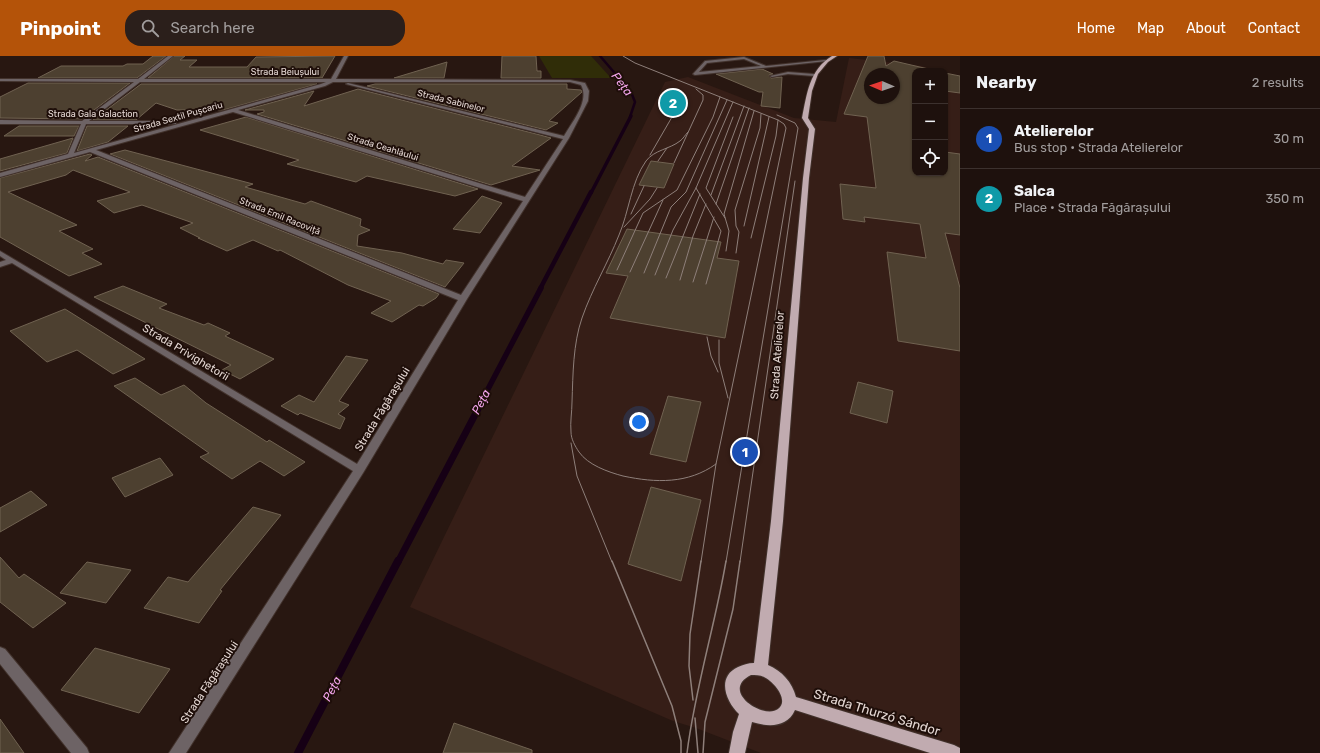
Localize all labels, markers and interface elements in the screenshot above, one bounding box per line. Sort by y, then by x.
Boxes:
search box [125,10,405,46]
text: Pinpoint [20,17,101,40]
icon: search [139,17,161,39]
text: Search here [171,19,255,37]
text: Home [1077,20,1115,37]
text: Map [1137,20,1164,37]
text: About [1186,20,1226,37]
text: Contact [1248,20,1300,37]
street label: Strada Beiușului [251,67,319,77]
north arrow [864,68,900,104]
map controls [912,68,948,176]
button: + [912,68,948,104]
water label: Peța [609,69,635,99]
text: Nearby [976,72,1037,92]
text: 2 results [1252,75,1304,90]
street label: Strada Sabinelor [416,88,486,114]
pin: 2 [660,88,686,118]
street label: Strada Sextil Pușcariu [132,99,224,135]
button: − [912,104,948,140]
street label: Strada Gala Galaction [48,109,138,119]
text: Atelierelor [1014,122,1094,140]
street label: Strada Ceahlăului [346,131,420,163]
text: 1 [986,131,992,146]
text: 30 m [1273,131,1304,146]
button: locate [912,140,948,176]
text: Bus stop · Strada Atelierelor [1014,140,1183,155]
text: Salca [1014,182,1055,200]
text: 2 [985,191,993,206]
text: 350 m [1265,191,1304,206]
street label: Strada Emil Racoviță [238,195,322,237]
text: Place · Strada Făgărașului [1014,200,1171,215]
street label: Strada Atelierelor [768,309,787,400]
street label: Strada Privighetorii [140,321,231,383]
street label: Strada Făgărașului [352,365,413,454]
water label: Peța [469,387,493,417]
your location [629,412,649,432]
pin: 1 [732,437,758,467]
street label: Strada Făgărașului [178,639,241,726]
water label: Peța [320,674,344,704]
street label: Strada Thurzó Sándor [812,686,942,739]

